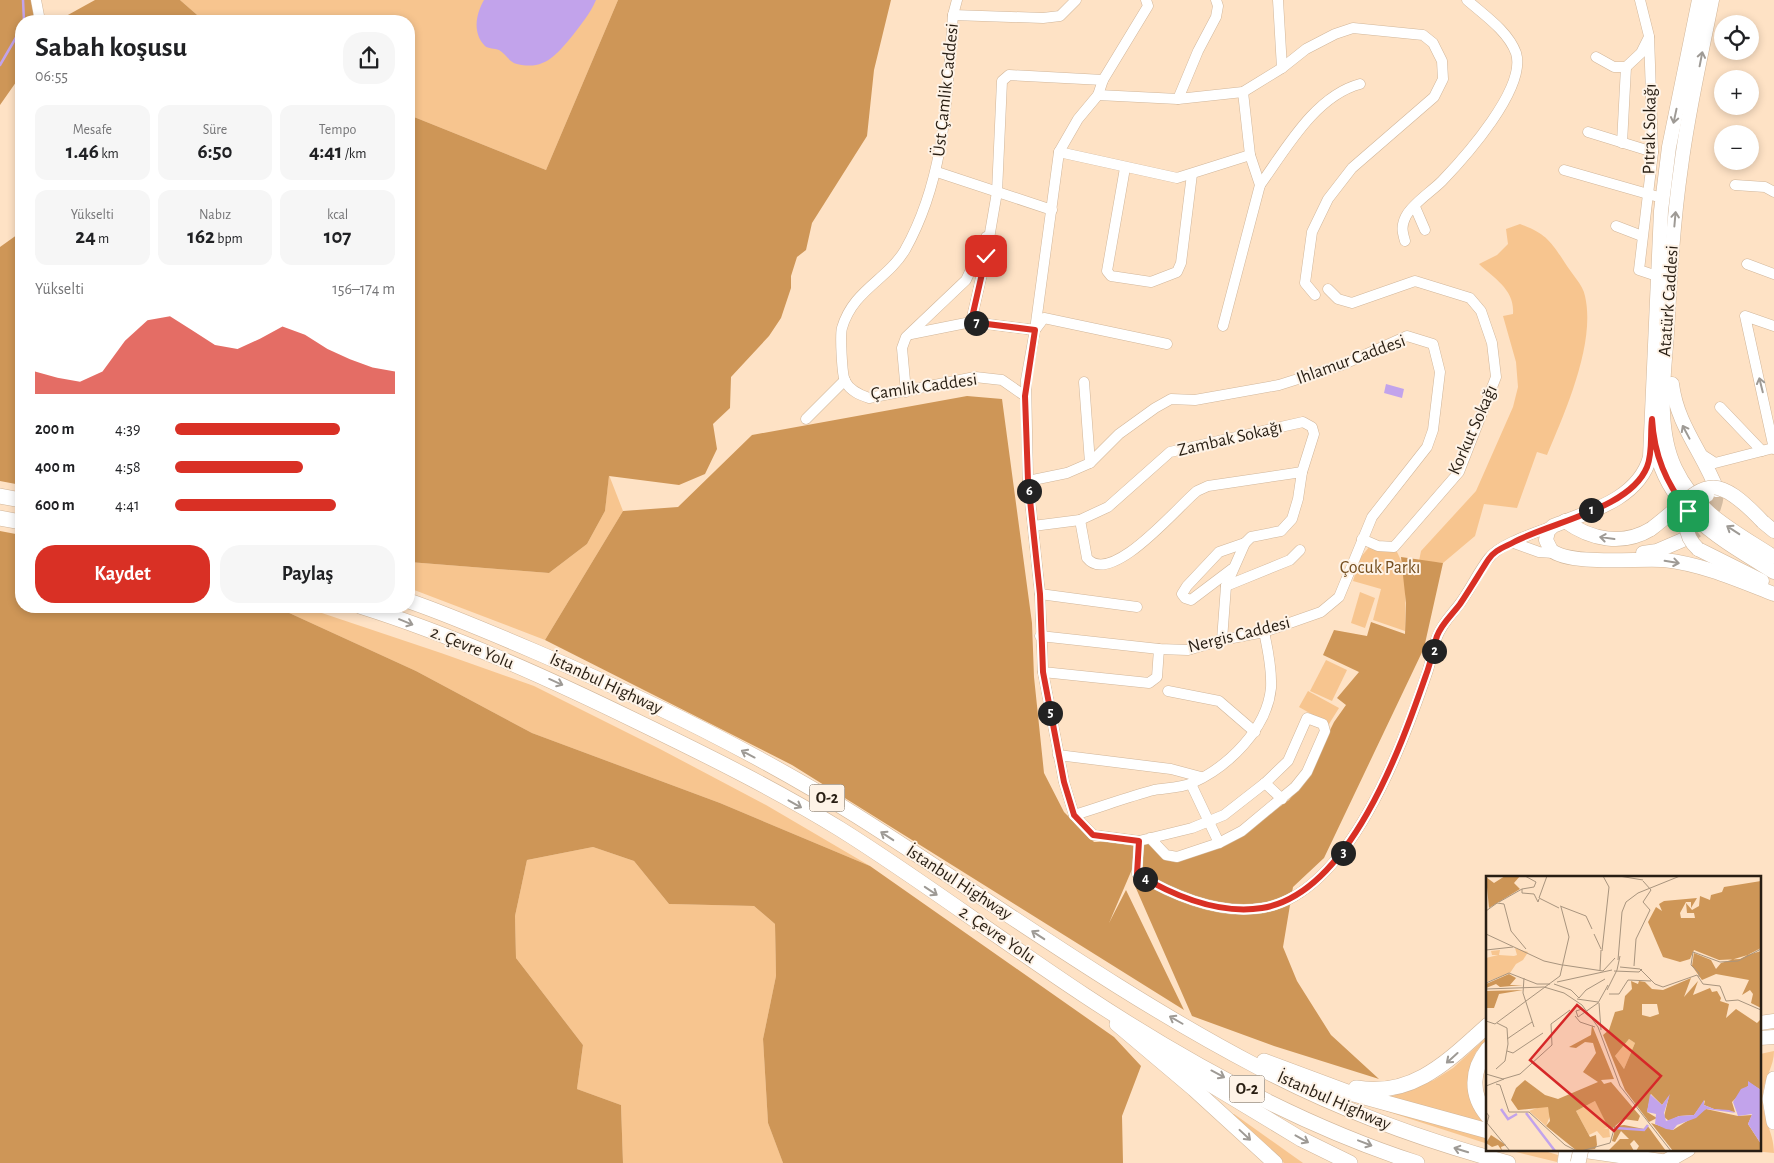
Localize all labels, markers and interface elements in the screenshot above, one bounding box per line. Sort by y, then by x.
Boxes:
map controls [1714,15,1759,170]
button: locate [1714,15,1759,60]
street label: Üst Çamlik Caddesi [928,22,962,158]
button: share [343,32,395,84]
text: Sabah koşusu [35,34,187,62]
one-way arrow [1696,51,1706,67]
text: 06:55 [35,68,68,84]
button: + [1714,70,1759,115]
street label: Pıtrak Sokağı [1640,83,1660,175]
one-way arrow [1670,108,1680,124]
text: Mesafe [73,123,112,137]
text: Süre [203,123,227,137]
text: Tempo [319,123,356,137]
button: − [1714,125,1759,170]
text: 1.46 [66,141,99,162]
text: 6:50 [198,141,232,162]
text: 4:41 [309,141,342,162]
text: km [99,147,119,161]
text: /km [342,147,366,161]
text: Yükselti [71,208,114,222]
text: Nabız [199,208,231,222]
text: kcal [327,208,348,222]
one-way arrow [1670,211,1679,227]
text: 24 [75,226,96,247]
text: 162 [187,226,215,247]
text: 107 [324,226,351,247]
text: m [96,232,109,246]
text: bpm [215,232,243,246]
pin [965,235,1007,277]
icon: check [972,242,1000,270]
street label: Atatürk Caddesi [1656,245,1682,357]
text: Yükselti [35,281,84,297]
text: 156–174 m [332,281,395,297]
pin: 7 [964,310,988,336]
text: 7 [973,316,980,330]
street label: Ihlamur Caddesi [1294,332,1408,388]
street label: Çamlik Caddesi [870,371,978,403]
one-way arrow [1756,377,1765,393]
street label: Korkut Sokağı [1445,382,1501,478]
street label: Zambak Sokağı [1176,418,1284,460]
text: 200 m [35,421,75,437]
text: 4:39 [115,421,140,437]
one-way arrow [1681,425,1691,439]
text: 400 m [35,459,75,475]
text: 4:58 [115,459,141,475]
pin: 6 [1016,478,1042,504]
text: 6 [1026,484,1033,498]
pin [1667,490,1709,532]
text: 600 m [35,497,75,513]
text: 4:41 [115,497,140,513]
icon: arrive [1674,497,1702,525]
pin: 1 [1578,498,1604,522]
text: 1 [1589,503,1594,517]
one-way arrow [1726,525,1740,536]
one-way arrow [1600,533,1616,543]
button: Kaydet [35,545,210,603]
button: Paylaş [220,545,395,603]
one-way arrow [1664,557,1680,567]
park label: Çocuk Parkı [1340,559,1420,577]
street label: Nergis Caddesi [1186,614,1292,656]
one-way arrow [398,618,413,627]
street label: 2. Çevre Yolu [428,623,516,673]
pin: 2 [1422,638,1446,664]
text: 2 [1431,644,1438,658]
street label: İstanbul Highway [547,648,666,718]
one-way arrow [549,678,564,688]
pin: 5 [1038,700,1062,726]
text: 5 [1047,706,1054,720]
one-way arrow [740,749,755,759]
road number: O-2 [810,784,844,811]
one-way arrow [787,799,802,809]
one-way arrow [881,831,895,841]
street label: İstanbul Highway [903,840,1016,924]
pin: 3 [1330,840,1356,866]
text: 3 [1340,846,1347,860]
pin: 4 [1132,866,1158,892]
text: 4 [1142,872,1149,886]
inset map [1486,876,1762,1150]
one-way arrow [924,886,938,896]
street label: 2. Çevre Yolu [955,903,1039,967]
one-way arrow [1032,929,1046,939]
one-way arrow [1170,1015,1184,1025]
one-way arrow [1445,1052,1458,1063]
street label: İstanbul Highway [1275,1066,1395,1134]
one-way arrow [1211,1070,1225,1080]
road number: O-2 [1230,1076,1264,1102]
one-way arrow [1239,1129,1251,1141]
one-way arrow [1295,1134,1310,1144]
one-way arrow [1357,1139,1372,1149]
one-way arrow [1453,1145,1469,1155]

